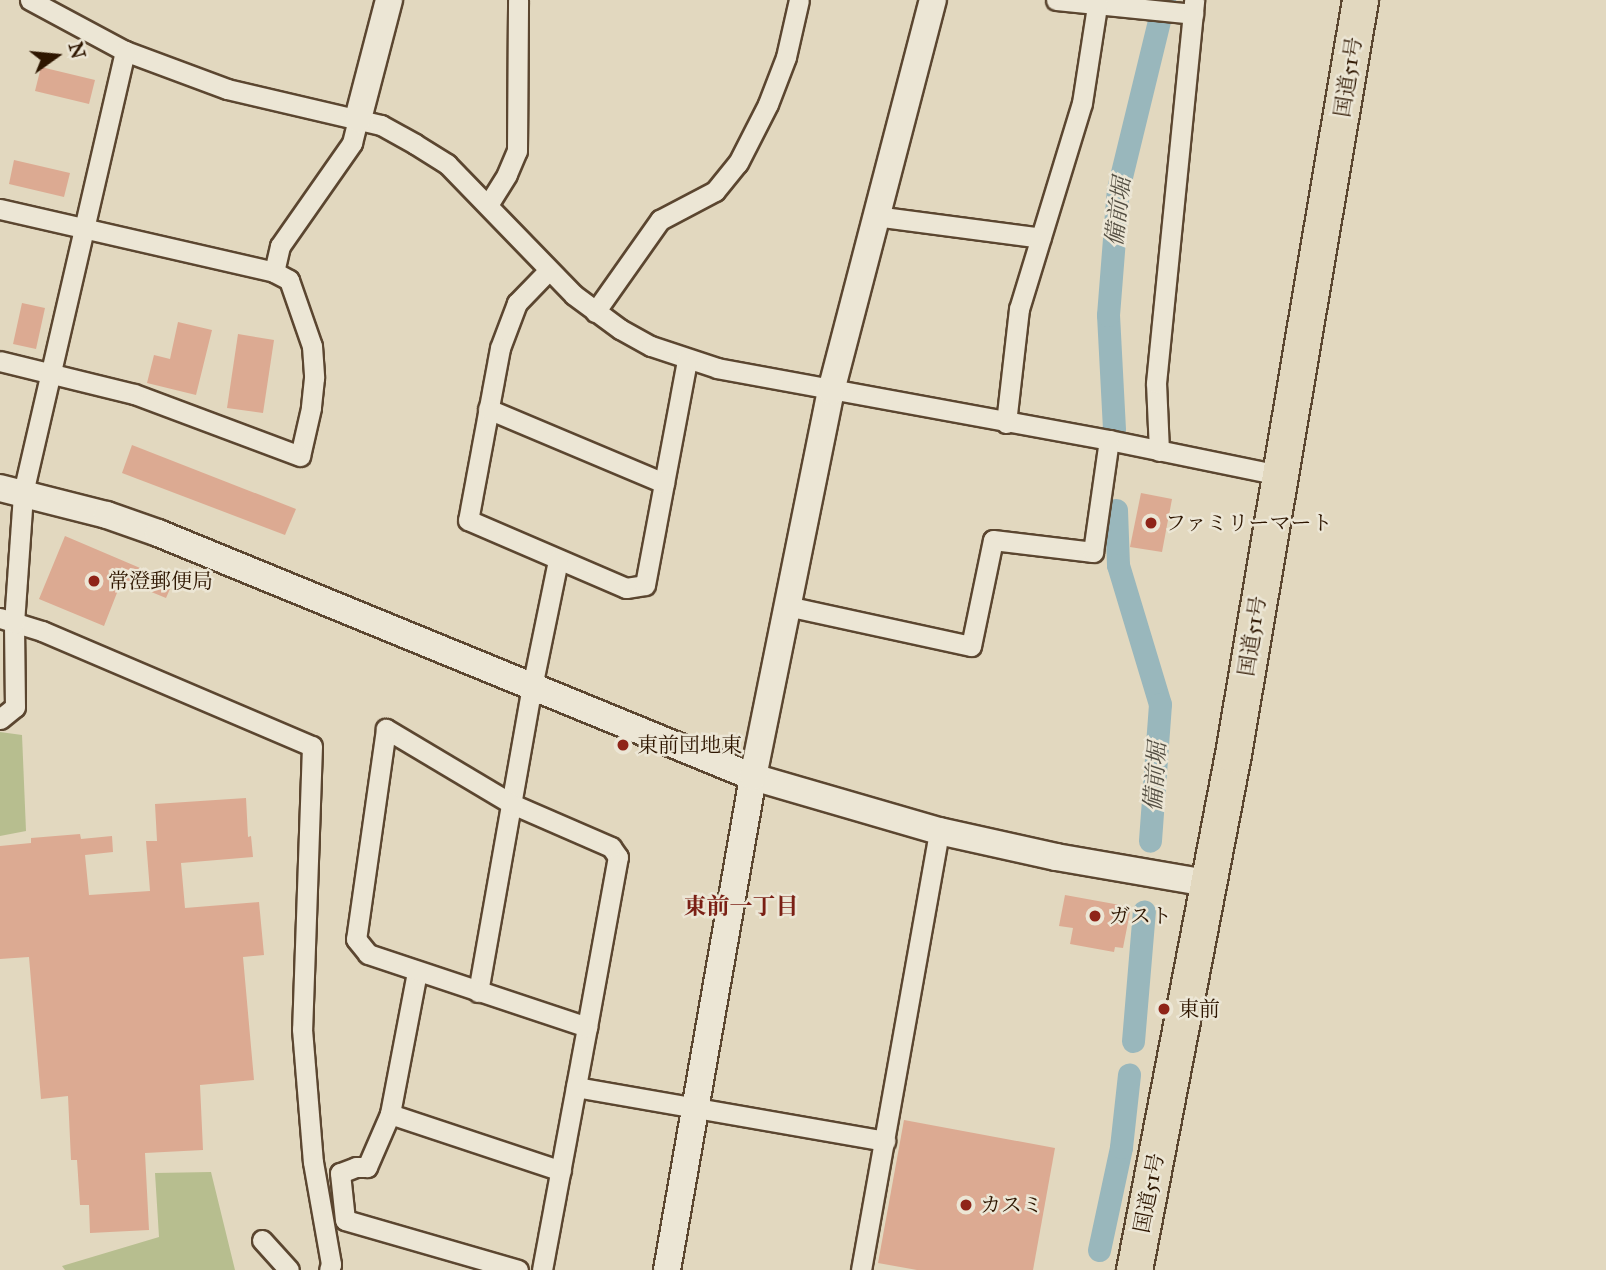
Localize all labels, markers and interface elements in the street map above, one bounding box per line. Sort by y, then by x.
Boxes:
north arrow [21,21,91,91]
street label: 国道51号 [1329,35,1367,119]
text: N [64,40,90,61]
water label: 備前堀 [1100,176,1136,248]
place label: ファミリーマート [1165,510,1333,536]
marker: ファミリーマート [1143,515,1159,531]
place label: 常澄郵便局 [108,568,213,594]
marker: 常澄郵便局 [86,573,102,589]
street label: 国道51号 [1233,594,1271,678]
place label: 東前団地東 [637,732,742,758]
marker: 東前団地東 [615,737,631,753]
water label: 備前堀 [1139,742,1171,812]
district label: 東前一丁目 [684,892,798,920]
place label: ガスト [1109,903,1172,929]
marker: ガスト [1087,908,1103,924]
place label: 東前 [1178,996,1220,1022]
marker: 東前 [1156,1001,1172,1017]
street label: 国道51号 [1129,1151,1169,1235]
place label: カスミ [980,1192,1043,1218]
marker: カスミ [958,1197,974,1213]

